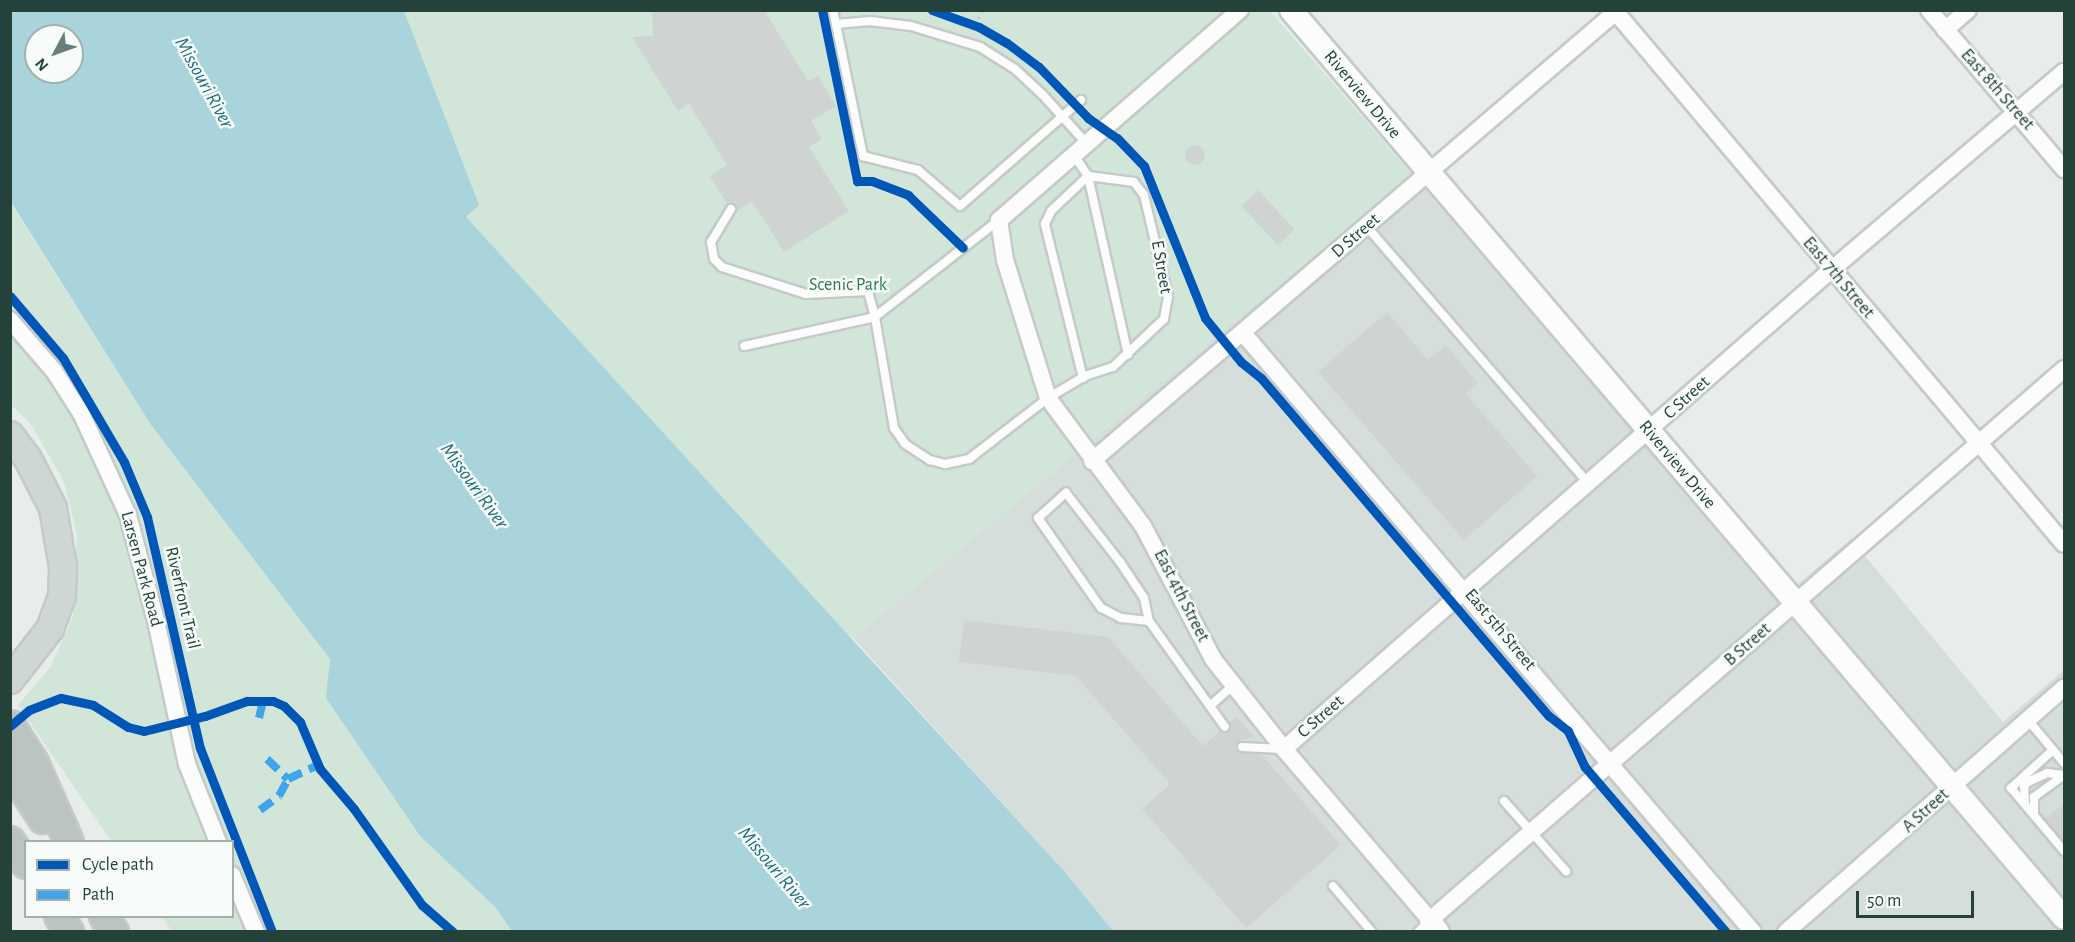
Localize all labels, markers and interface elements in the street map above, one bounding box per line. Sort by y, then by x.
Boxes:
north arrow [24,24,84,84]
water label: Missouri River [169,33,239,133]
street label: East 8th Street [1956,45,2038,135]
street label: Riverview Drive [1319,46,1405,144]
text: N [32,55,52,74]
street label: D Street [1327,209,1385,263]
street label: East 7th Street [1798,233,1878,323]
street label: E Street [1146,239,1176,295]
park label: Scenic Park [809,274,887,296]
street label: C Street [1659,372,1715,424]
street label: Riverview Drive [1634,416,1720,514]
water label: Missouri River [435,438,513,534]
street label: Larsen Park Road [115,509,167,629]
street label: Riverfront Trail [160,545,204,651]
street label: East 4th Street [1148,546,1214,646]
street label: East 5th Street [1460,585,1540,675]
street label: B Street [1720,619,1776,671]
street label: C Street [1293,691,1349,743]
street label: A Street [1898,784,1954,838]
water label: Missouri River [733,822,815,914]
legend [24,840,234,918]
text: Cycle path [82,856,154,874]
scale bar [1859,879,1978,917]
text: Path [82,886,114,904]
text: 50 m [1867,892,1901,910]

